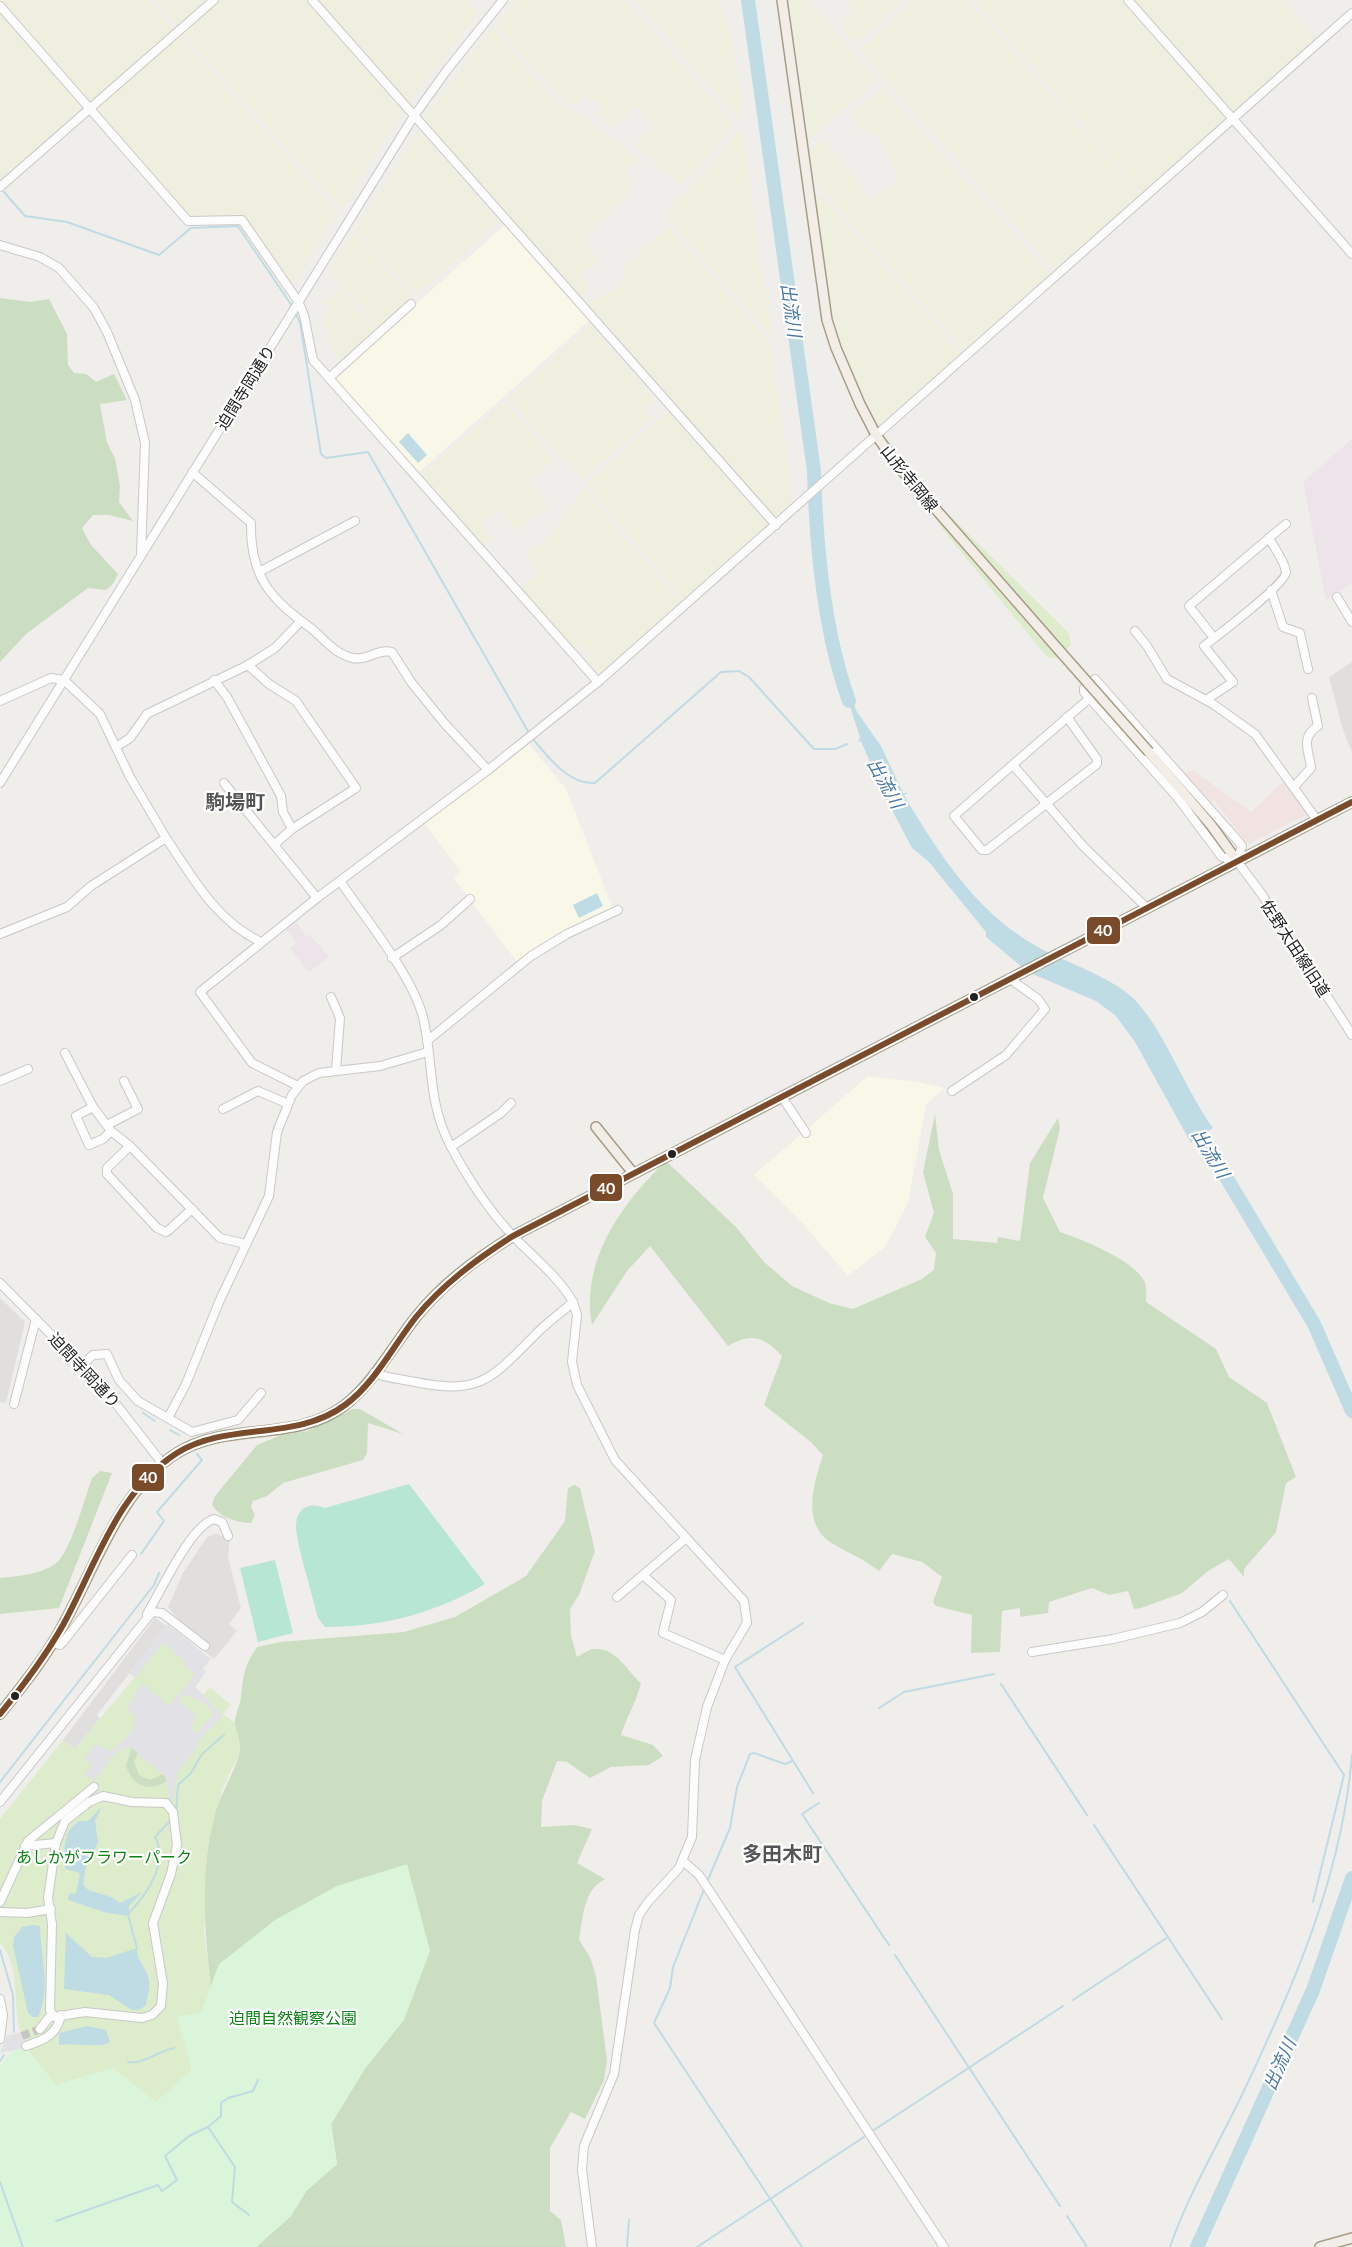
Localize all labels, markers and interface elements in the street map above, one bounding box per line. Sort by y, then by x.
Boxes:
water label: 出流川 [777,282,807,340]
street label: 迫間寺岡通り [212,341,278,433]
street label: 山形寺岡線 [877,441,943,515]
water label: 出流川 [863,754,910,814]
district label: 駒場町 [205,789,265,813]
street label: 佐野太田線旧道 [1258,896,1334,1000]
line badge: 40 [1086,916,1121,945]
text: 40 [1094,920,1112,939]
unlabelled marker [968,991,980,1003]
water label: 出流川 [1188,1124,1235,1184]
unlabelled marker [666,1148,678,1160]
line badge: 40 [589,1173,623,1202]
text: 40 [597,1178,615,1197]
street label: 迫間寺岡通り [45,1328,125,1412]
line badge: 40 [131,1463,165,1492]
text: 40 [139,1467,157,1486]
unlabelled marker [9,1690,21,1702]
district label: 多田木町 [742,1841,822,1865]
park label: あしかがフラワーパーク [16,1847,192,1866]
park label: 迫間自然観察公園 [229,2008,357,2027]
water label: 出流川 [1258,2033,1301,2093]

